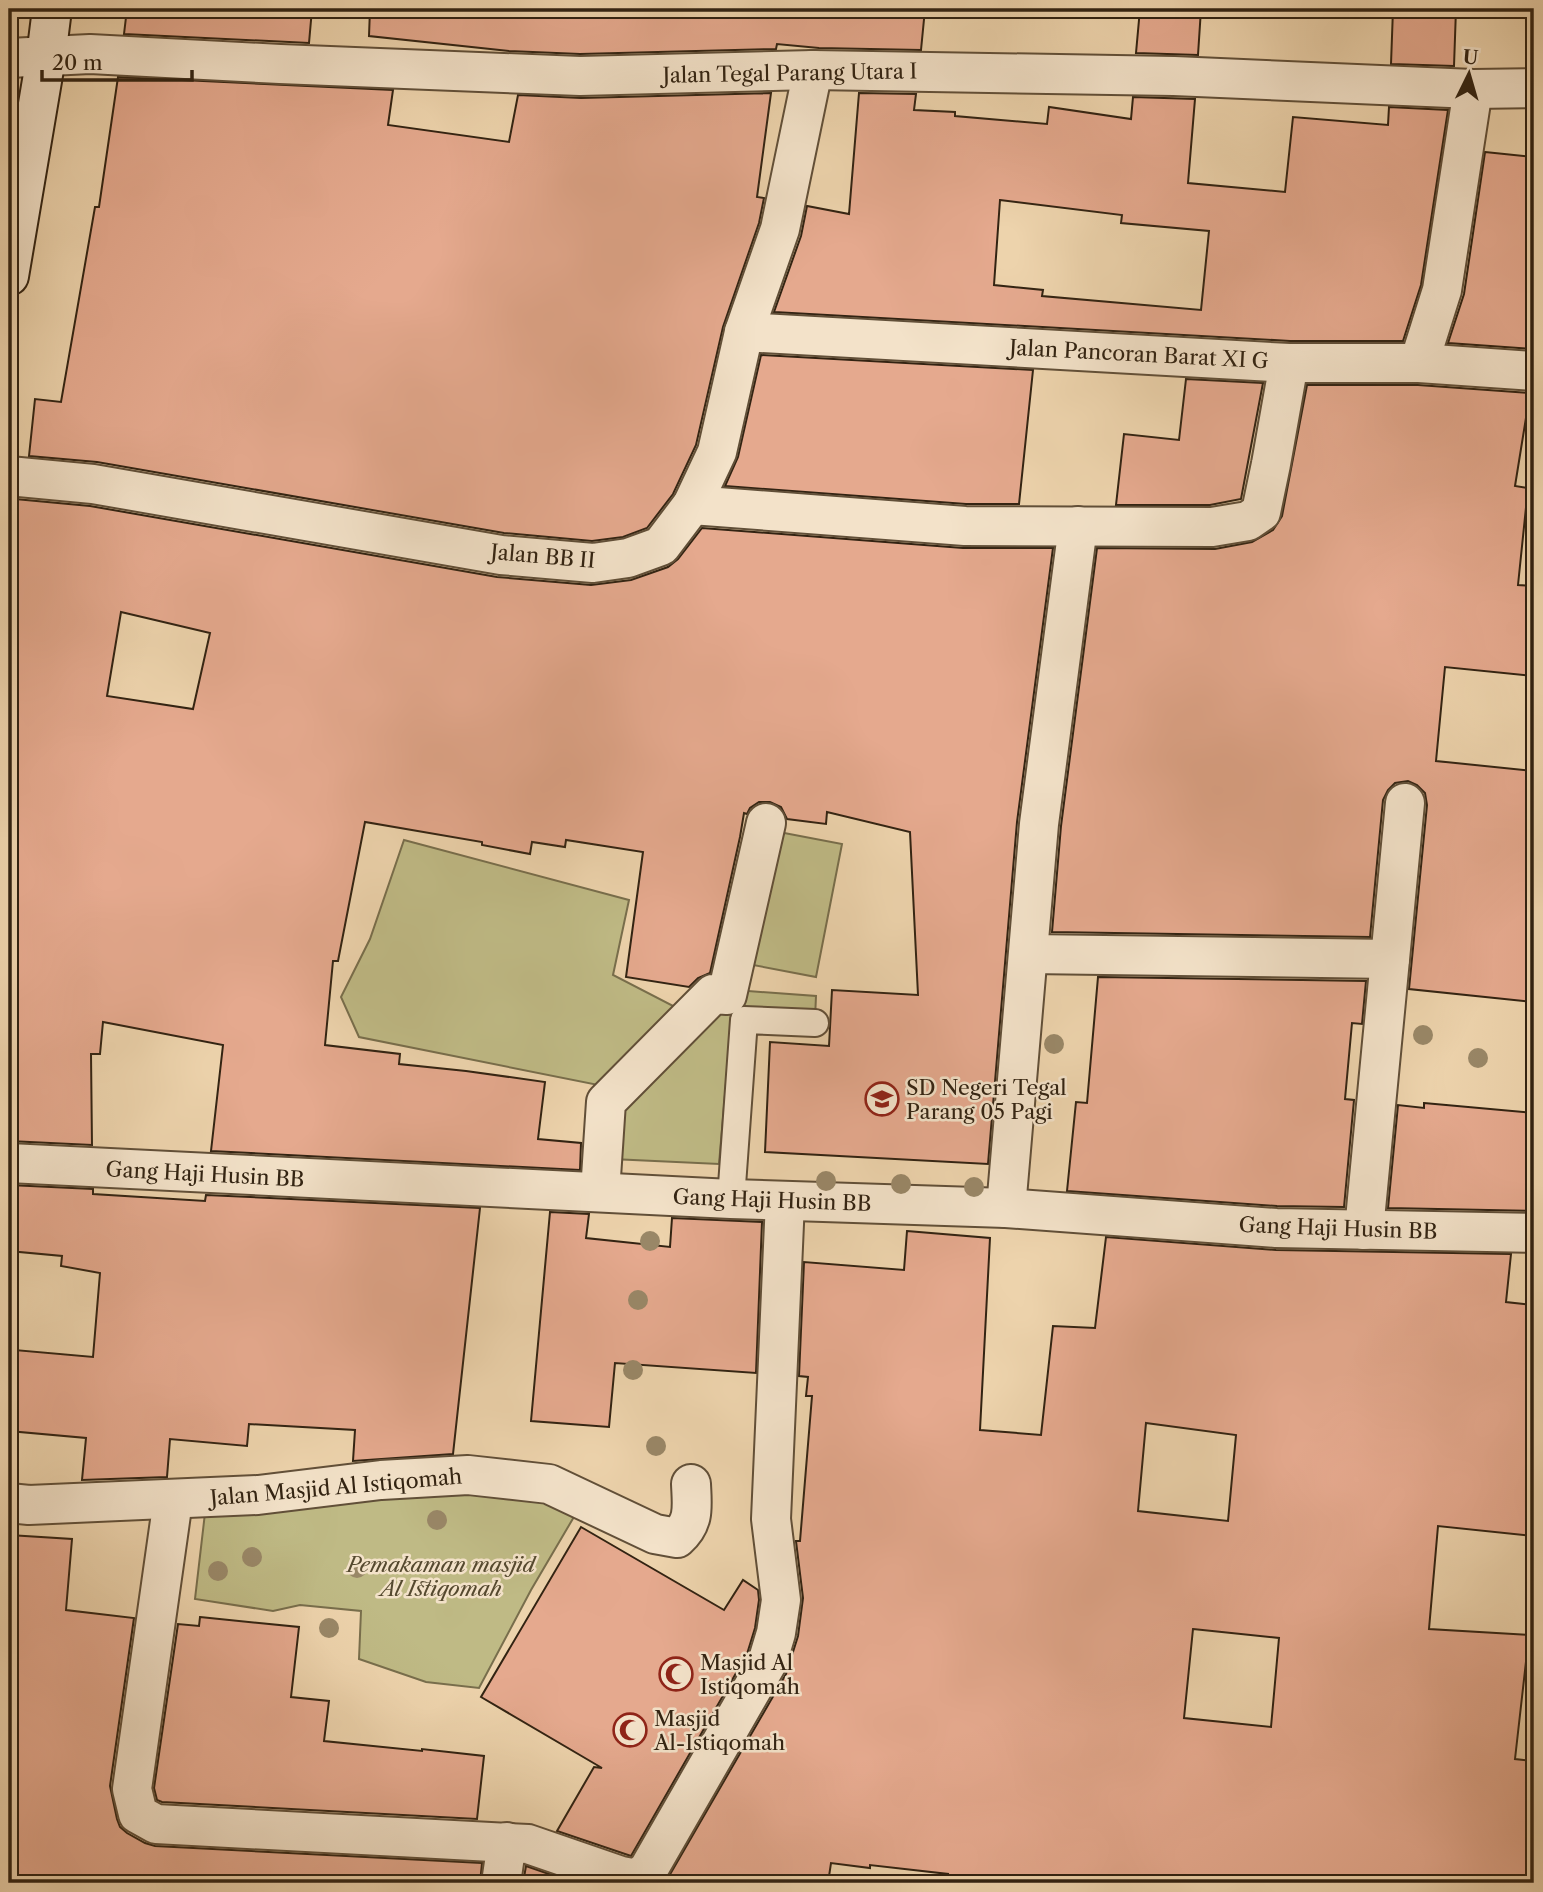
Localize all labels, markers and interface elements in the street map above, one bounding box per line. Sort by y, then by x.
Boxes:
scale bar [42,38,192,82]
north arrow [1434,38,1504,108]
text: U [1462,45,1480,70]
text: 20 m [52,50,103,75]
street label: Jalan Tegal Parang Utara I [659,58,918,88]
street label: Jalan Pancoran Barat XI G [1006,335,1269,373]
street label: Jalan BB II [487,539,596,573]
place label: SD Negeri Tegal Parang 05 Pagi [906,1075,1067,1124]
school or university icon: SD Negeri Tegal Parang 05 Pagi [863,1080,901,1118]
street label: Gang Haji Husin BB [105,1156,305,1192]
street label: Gang Haji Husin BB [672,1184,872,1216]
street label: Gang Haji Husin BB [1238,1212,1438,1244]
street label: Jalan Masjid Al Istiqomah [206,1464,463,1511]
park label: Pemakaman masjid Al Istiqomah [345,1552,537,1601]
place label: Masjid Al Istiqomah [700,1650,800,1699]
mosque icon: Masjid Al Istiqomah [657,1655,695,1693]
place label: Masjid Al-Istiqomah [653,1706,785,1755]
mosque icon: Masjid Al-Istiqomah [611,1711,649,1749]

